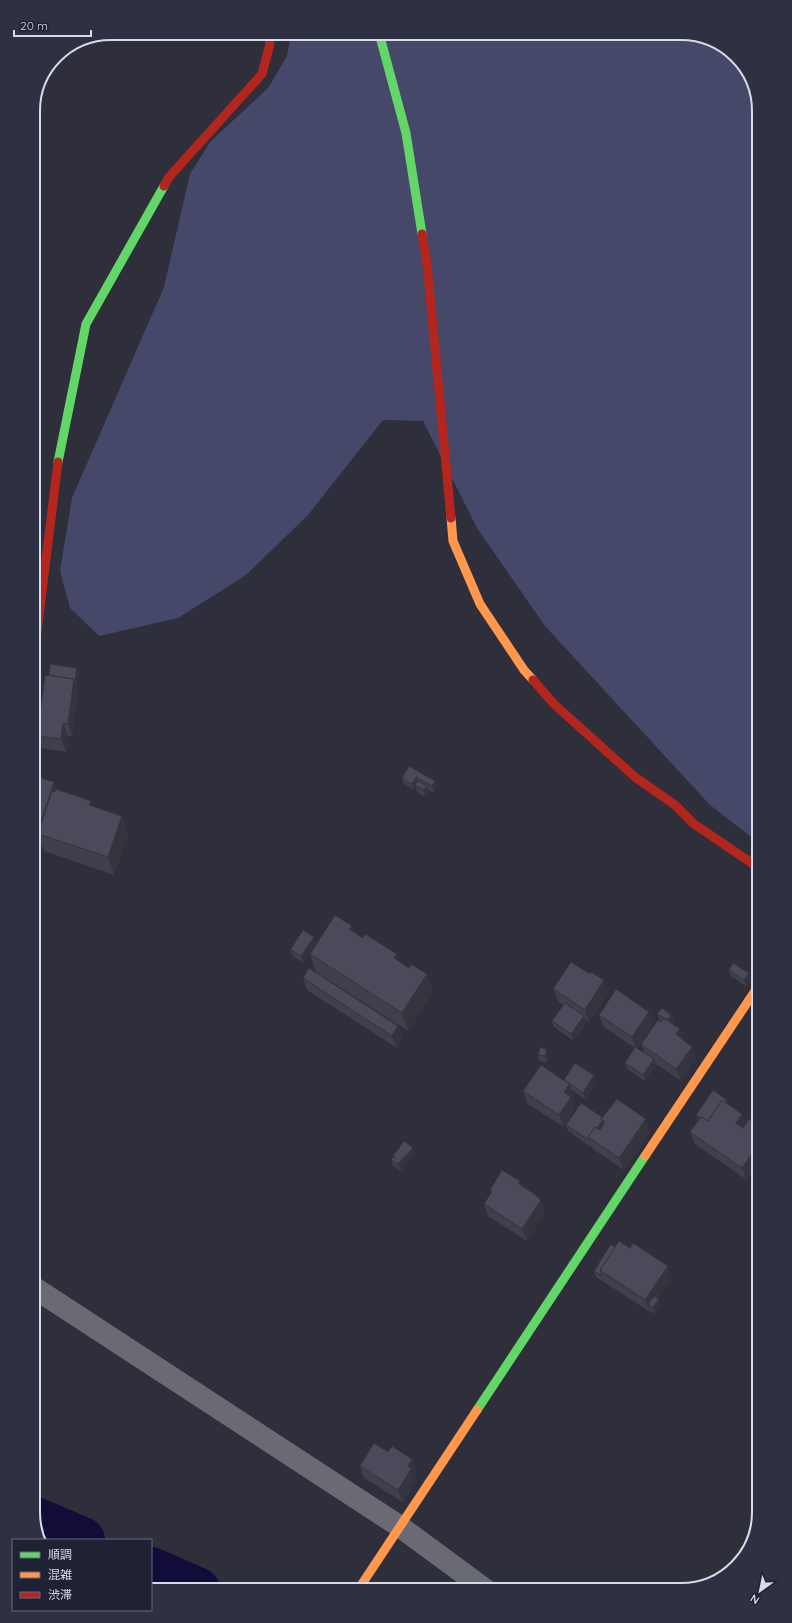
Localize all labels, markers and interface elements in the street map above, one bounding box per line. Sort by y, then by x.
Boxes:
scale bar [14,12,91,38]
text: 20 m [20,18,48,33]
legend [12,1539,152,1611]
text: 順調 [48,1547,72,1562]
text: 混雑 [48,1567,72,1582]
north arrow [740,1571,780,1611]
text: 渋滞 [48,1587,72,1602]
text: N [747,1591,762,1607]

